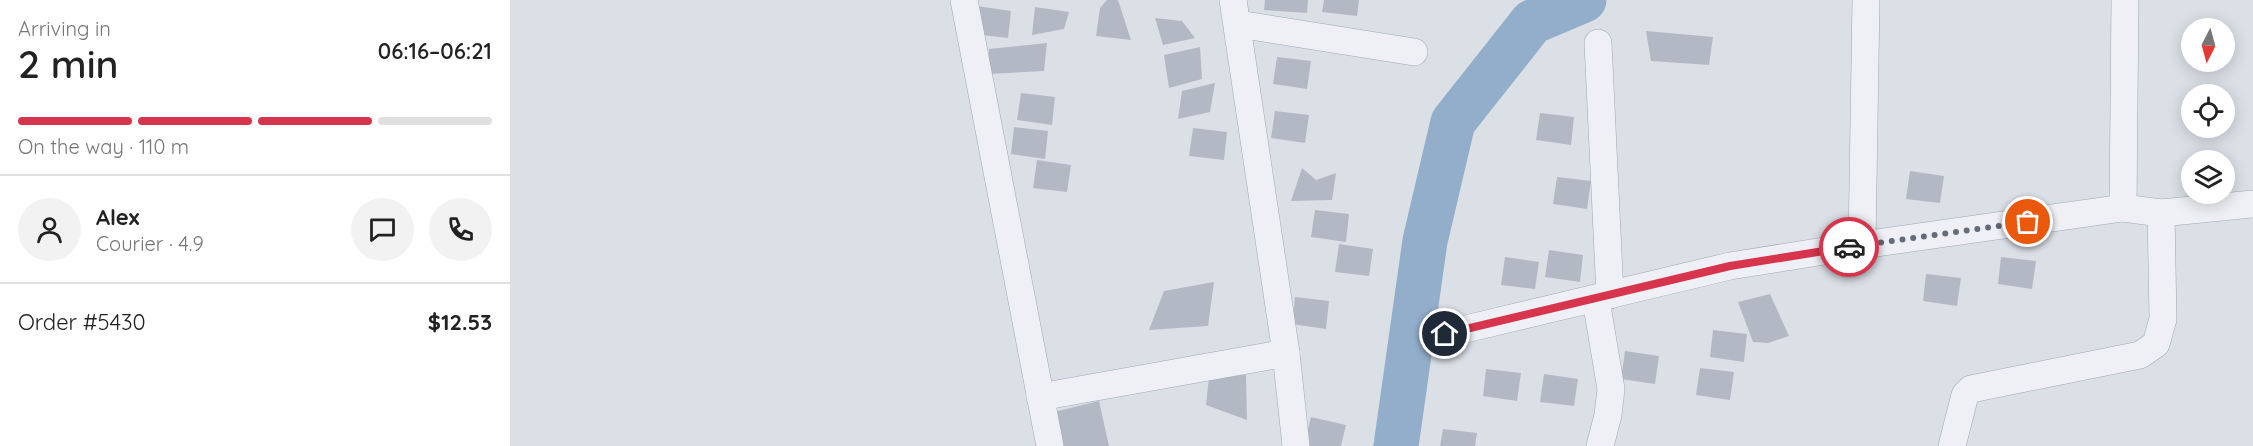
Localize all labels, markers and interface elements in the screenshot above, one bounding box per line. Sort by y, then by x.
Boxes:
text: Arriving in [18,16,111,41]
north arrow [2181,18,2235,72]
map controls [2181,18,2235,204]
text: 06:16–06:21 [378,37,492,65]
text: 2 min [18,39,119,88]
button: locate [2181,84,2235,138]
text: On the way · 110 m [18,134,189,159]
button: layers [2181,150,2235,204]
pin [2002,196,2053,247]
button: person [18,198,81,261]
button: chat [351,198,414,261]
button: phone [429,198,492,261]
text: Alex [96,203,139,231]
icon: bag [2011,205,2044,238]
courier [1819,217,1879,277]
text: Courier · 4.9 [96,231,204,256]
icon: car [1833,231,1866,264]
text: Order #5430 [18,308,146,336]
text: $12.53 [428,308,492,336]
pin [1419,308,1470,359]
icon: home [1428,317,1461,350]

